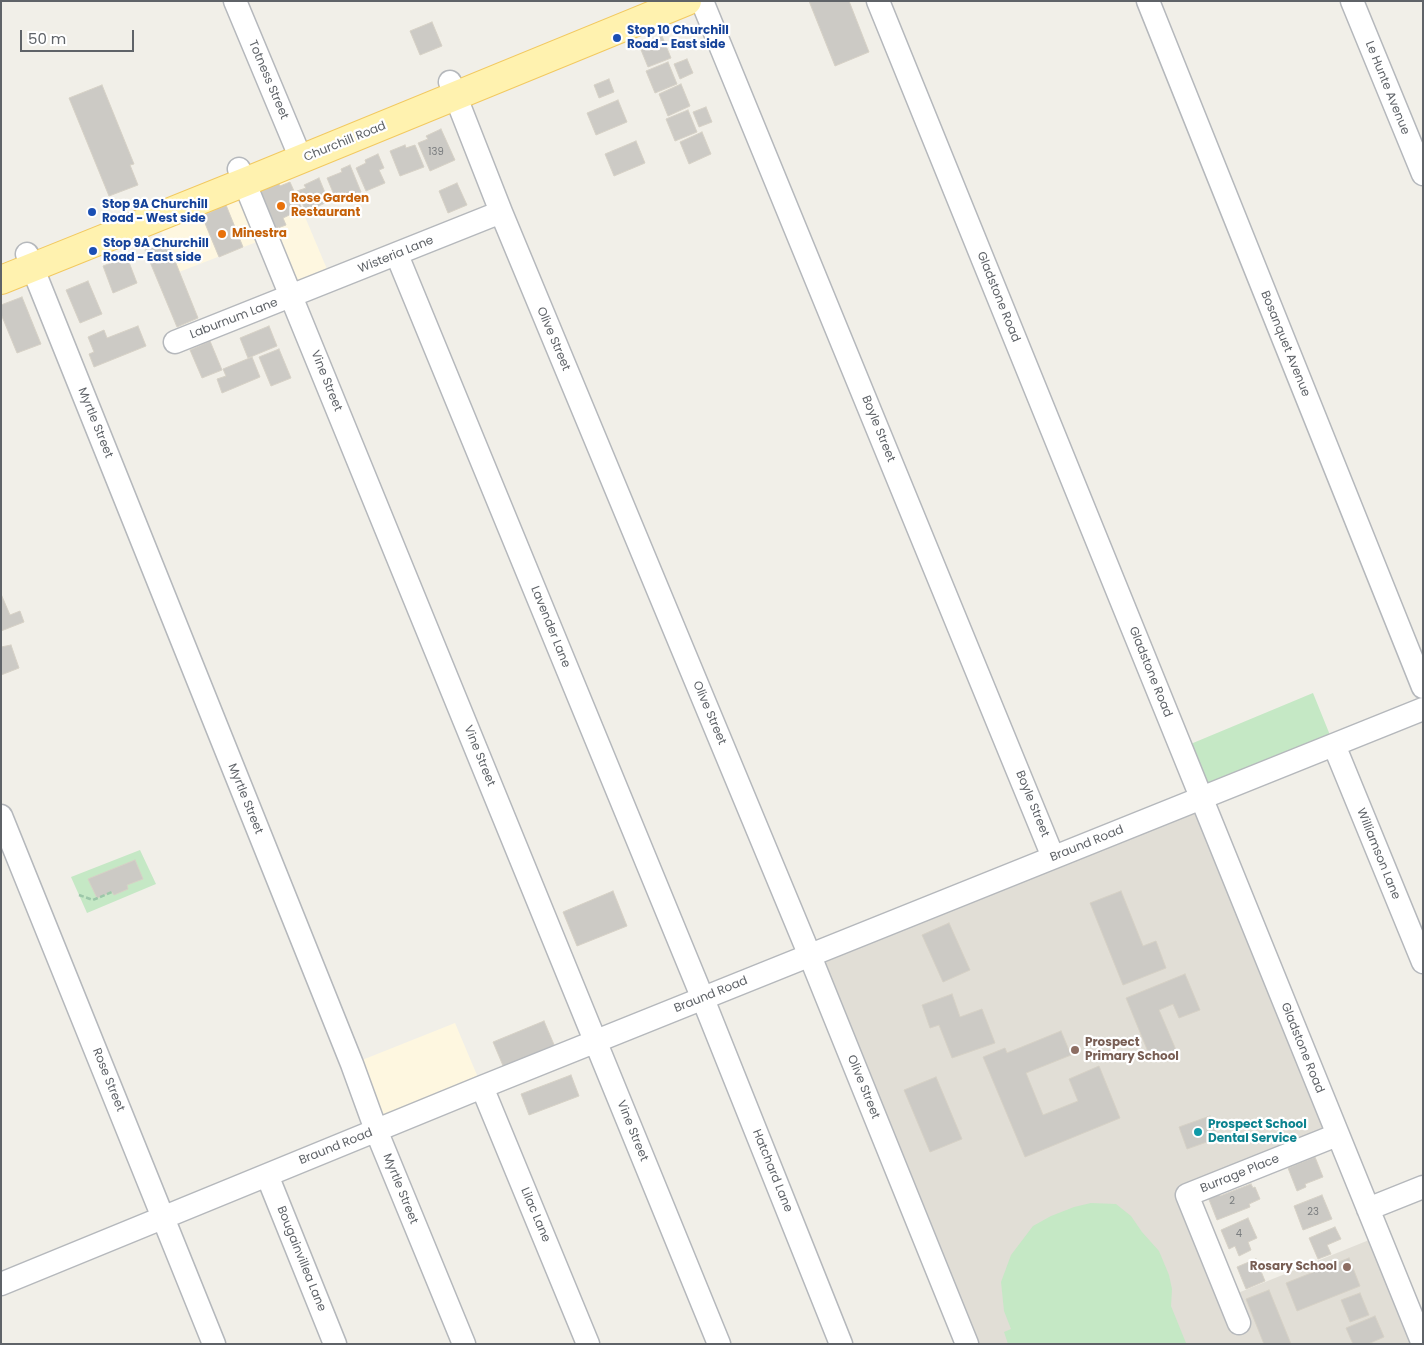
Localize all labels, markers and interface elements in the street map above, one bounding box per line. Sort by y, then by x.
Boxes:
scale bar [22,20,136,52]
place label: Stop 10 Churchill Road - East side [627,24,729,52]
text: 50 m [28,28,66,49]
marker: Stop 10 Churchill Road - East side [611,32,623,44]
street label: Totness Street [245,38,291,122]
street label: Le Hunte Avenue [1362,39,1412,137]
street label: Churchill Road [302,119,388,165]
house number: 139 [428,146,444,158]
place label: Rose Garden Restaurant [291,192,369,220]
place label: Stop 9A Churchill Road - West side [102,198,208,226]
marker: Rose Garden Restaurant [275,200,287,212]
marker: Stop 9A Churchill Road - West side [86,206,98,218]
place label: Minestra [232,227,287,241]
marker: Minestra [216,228,228,240]
street label: Wisteria Lane [356,233,436,277]
place label: Stop 9A Churchill Road - East side [103,237,209,265]
marker: Stop 9A Churchill Road - East side [87,245,99,257]
street label: Gladstone Road [973,250,1023,344]
street label: Bosanquet Avenue [1257,289,1313,399]
street label: Laburnum Lane [188,296,280,342]
street label: Olive Street [533,305,573,373]
street label: Vine Street [307,348,345,414]
street label: Myrtle Street [74,386,116,460]
street label: Boyle Street [858,394,898,464]
street label: Lavender Lane [527,584,573,670]
street label: Gladstone Road [1125,625,1175,719]
street label: Olive Street [689,679,729,747]
street label: Vine Street [460,723,498,789]
street label: Myrtle Street [224,762,266,836]
street label: Boyle Street [1012,769,1052,839]
street label: Williamson Lane [1353,806,1403,902]
street label: Braund Road [1048,823,1126,865]
street label: Braund Road [672,974,750,1016]
street label: Gladstone Road [1277,1001,1327,1095]
place label: Prospect Primary School [1085,1036,1179,1064]
marker: Prospect Primary School [1069,1044,1081,1056]
street label: Rose Street [89,1046,127,1114]
street label: Olive Street [844,1053,882,1121]
street label: Vine Street [613,1098,651,1164]
place label: Prospect School Dental Service [1208,1118,1307,1146]
street label: Braund Road [297,1126,375,1168]
marker: Prospect School Dental Service [1192,1126,1204,1138]
street label: Hatchard Lane [749,1127,795,1215]
street label: Myrtle Street [379,1152,421,1226]
street label: Burrage Place [1199,1152,1281,1196]
street label: Lilac Lane [517,1185,553,1245]
house number: 2 [1229,1195,1235,1207]
street label: Bougainvillea Lane [273,1204,329,1314]
house number: 23 [1307,1206,1319,1218]
house number: 4 [1236,1228,1242,1240]
place label: Rosary School [1250,1260,1337,1274]
marker: Rosary School [1341,1261,1353,1273]

